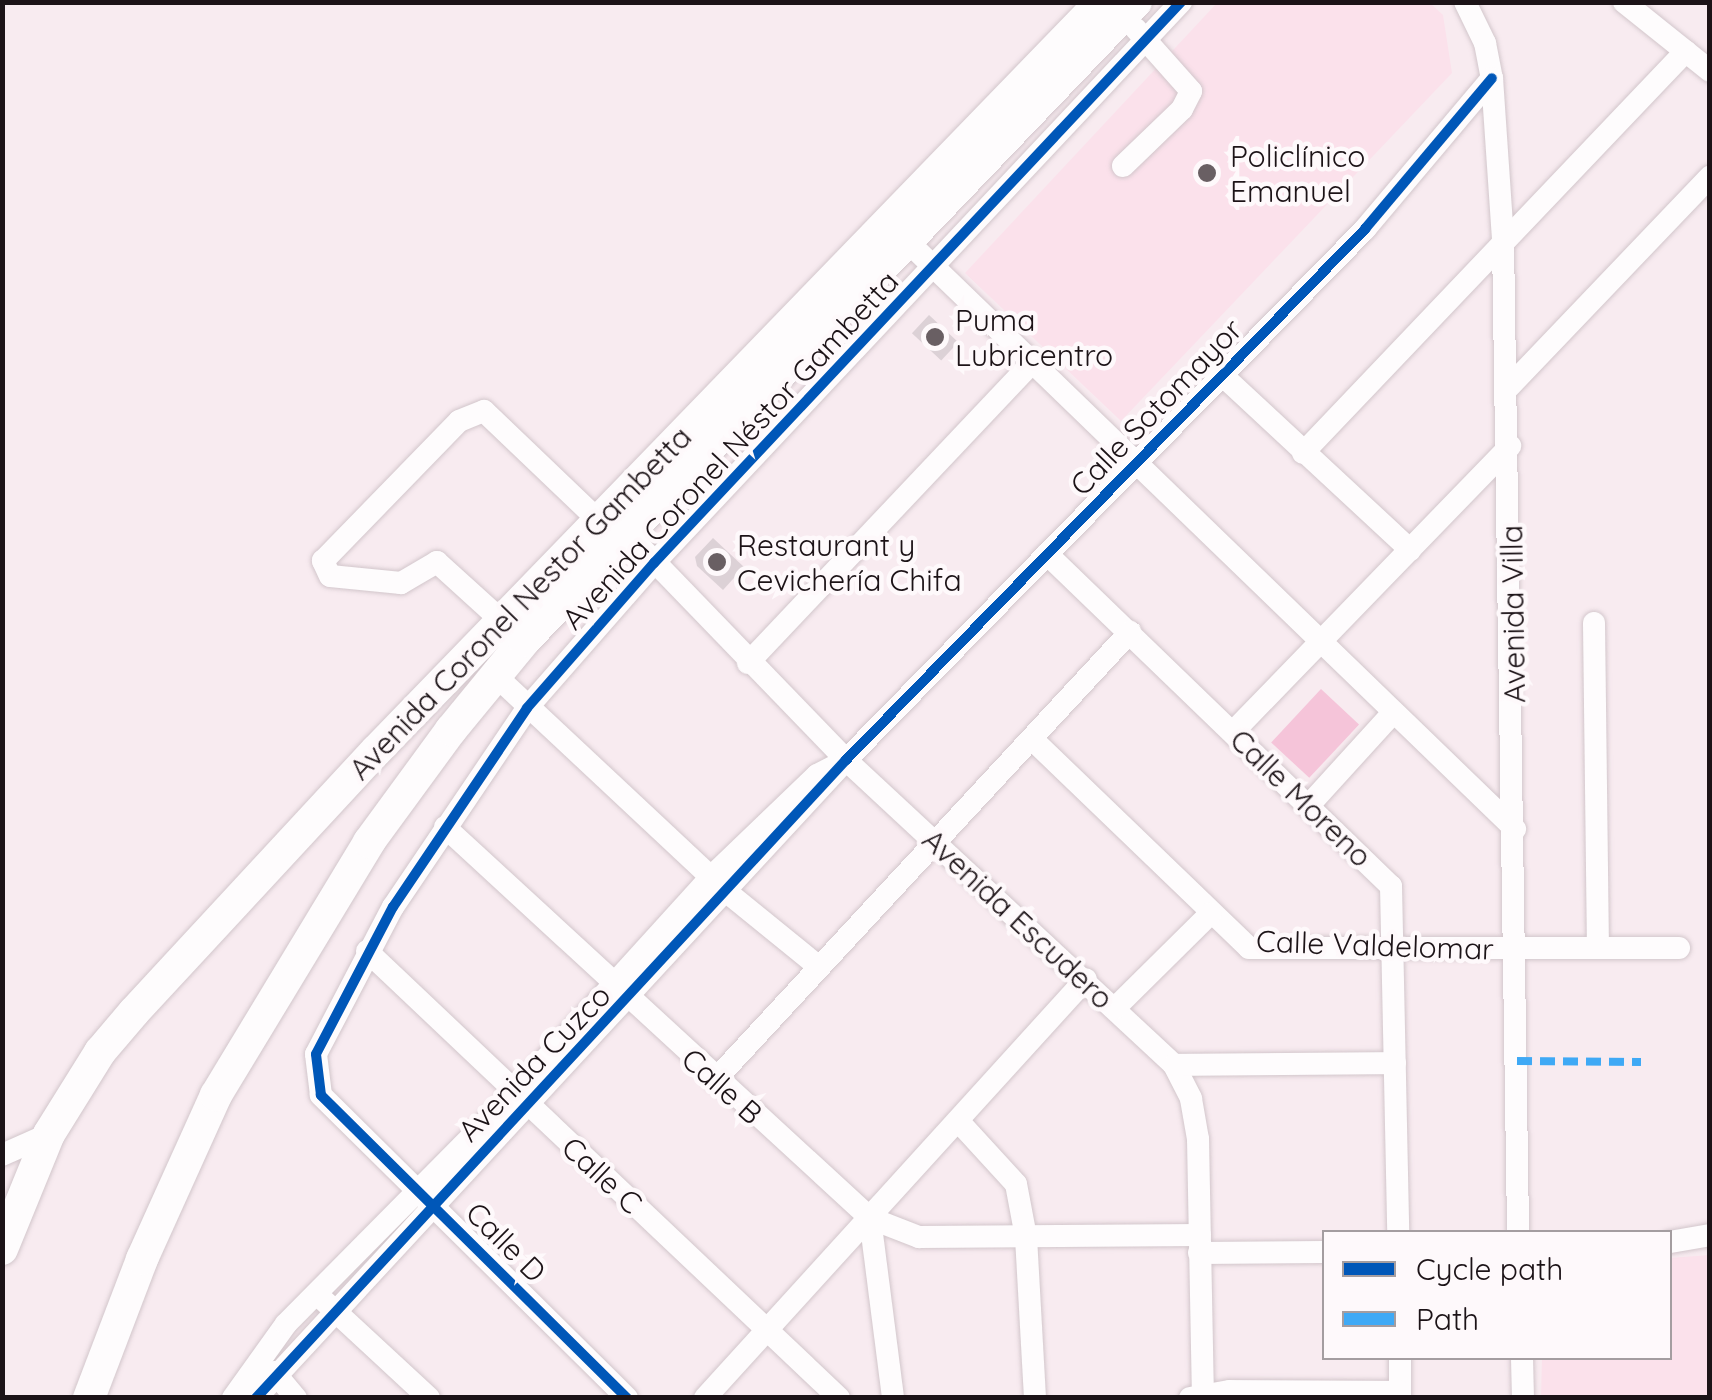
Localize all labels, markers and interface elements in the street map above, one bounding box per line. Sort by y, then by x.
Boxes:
place label: Policlínico Emanuel [1230,138,1365,208]
marker: Policlínico Emanuel [1194,160,1220,186]
street label: Avenida Coronel Néstor Gambetta [554,263,906,637]
place label: Puma Lubricentro [955,302,1113,372]
street label: Calle Sotomayor [1063,311,1249,503]
marker: Puma Lubricentro [924,326,946,348]
street label: Avenida Coronel Nestor Gambetta [341,419,699,787]
street label: Avenida Villa [1493,525,1533,703]
place label: Restaurant y Cevichería Chifa [737,527,962,598]
marker: Restaurant y Cevichería Chifa [706,551,728,573]
street label: Calle Moreno [1223,722,1379,874]
street label: Avenida Escudero [915,821,1121,1017]
street label: Calle Valdelomar [1256,923,1494,967]
street label: Avenida Cuzco [450,977,618,1149]
street label: Calle B [674,1041,770,1131]
street label: Calle C [555,1129,649,1221]
street label: Calle D [459,1195,553,1289]
legend [1322,1230,1672,1360]
text: Cycle path [1416,1250,1563,1288]
text: Path [1416,1300,1479,1338]

